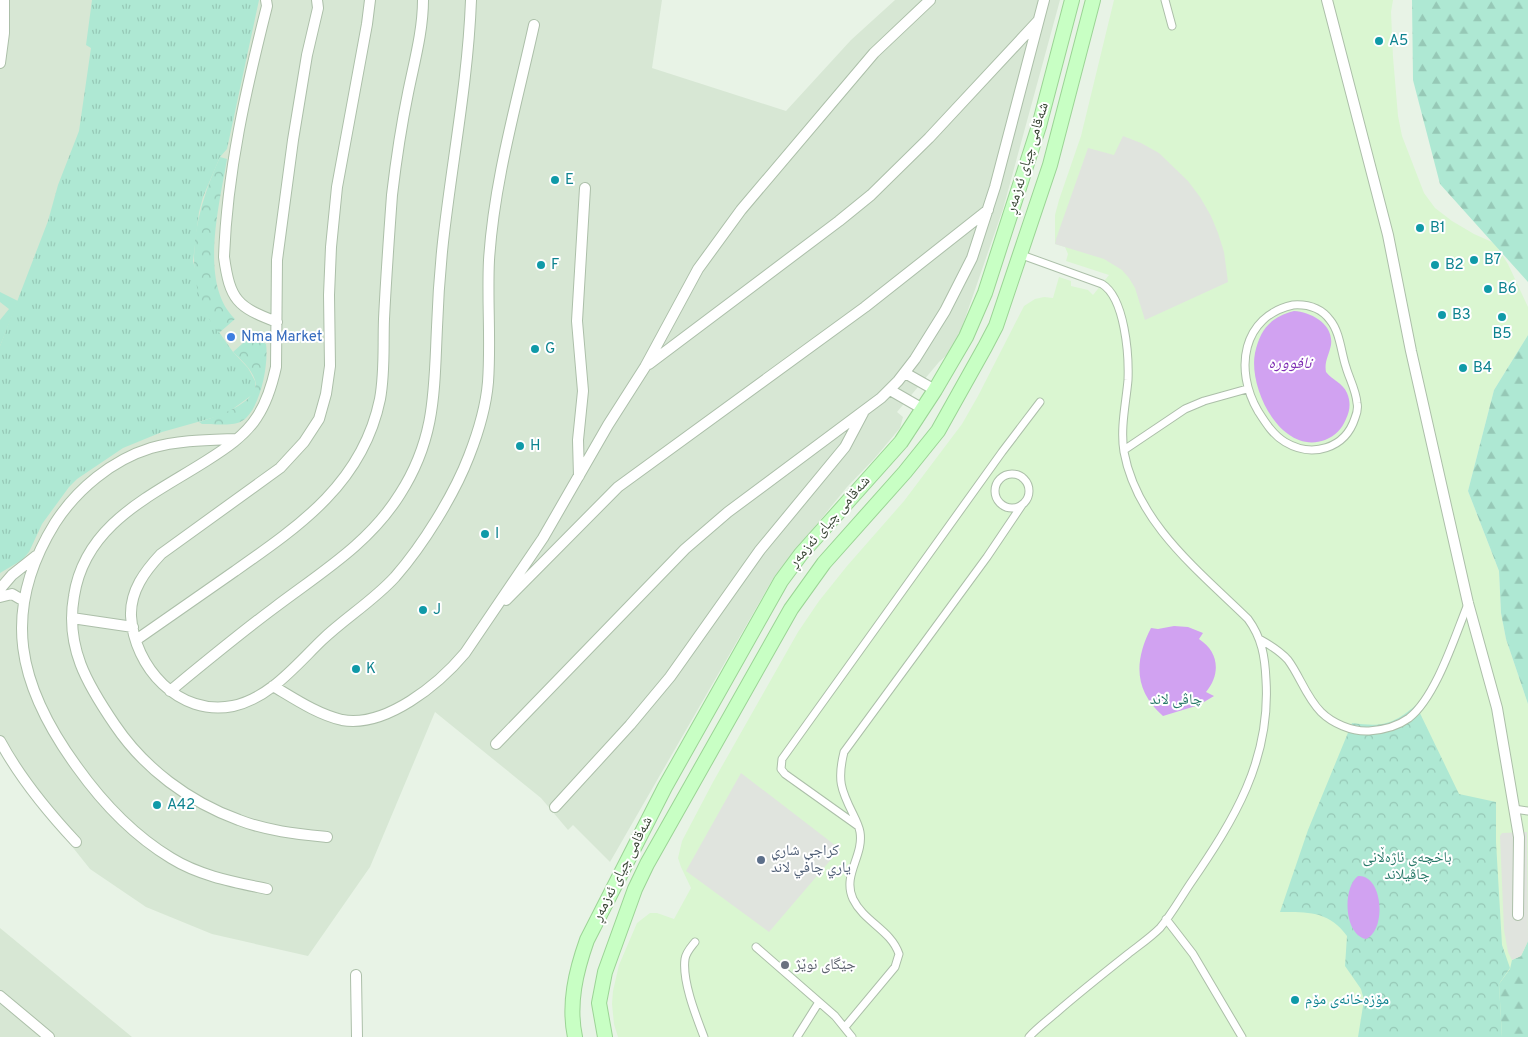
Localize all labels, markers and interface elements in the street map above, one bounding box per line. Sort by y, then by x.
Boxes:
place label: A5 [1389,32,1408,51]
marker: A5 [1373,35,1385,47]
street label: شەقامی چیای ئەزمەڕ [1002,100,1055,217]
place label: E [565,171,574,190]
marker: E [549,174,561,186]
place label: B1 [1430,219,1445,238]
marker: B1 [1414,222,1426,234]
place label: B7 [1484,251,1502,270]
marker: B7 [1468,254,1480,266]
place label: F [551,256,559,275]
place label: B2 [1445,256,1464,275]
marker: F [535,259,547,271]
marker: B2 [1429,259,1441,271]
place label: B6 [1498,280,1517,299]
marker: B6 [1482,283,1494,295]
place label: B3 [1452,306,1471,325]
marker: B3 [1436,309,1448,321]
marker: B5 [1496,311,1508,323]
place label: B5 [1492,325,1512,344]
place label: Nma Market [241,328,322,347]
marker: Nma Market [225,331,237,343]
place label: G [545,340,555,359]
marker: G [529,343,541,355]
water label: نافوورە [1269,354,1314,374]
place label: B4 [1473,359,1492,378]
marker: B4 [1457,362,1469,374]
place label: H [530,437,541,456]
marker: H [514,440,526,452]
street label: شەقامی چیای ئەزمەڕ [784,472,876,573]
place label: I [495,525,499,544]
marker: I [479,528,491,540]
place label: J [433,601,441,620]
marker: J [417,604,429,616]
place label: K [366,660,376,679]
marker: K [350,663,362,675]
park label: چاڤی لاند [1150,691,1203,710]
place label: A42 [167,796,195,815]
marker: A42 [151,799,163,811]
street label: شەقامی چیای ئەزمەڕ [588,813,659,926]
place label: كراجي شاري ياري چافي لاند [771,842,851,878]
park label: باخچەی ئاژەڵانی چاڤیلاند [1362,846,1452,885]
marker: كراجي شاري ياري چافي لاند [755,854,767,866]
place label: جێگای نوێژ [794,956,856,975]
marker: جێگای نوێژ [779,959,791,971]
place label: مۆزەخانەی مۆم [1305,991,1389,1010]
marker: مۆزەخانەی مۆم [1289,994,1301,1006]

